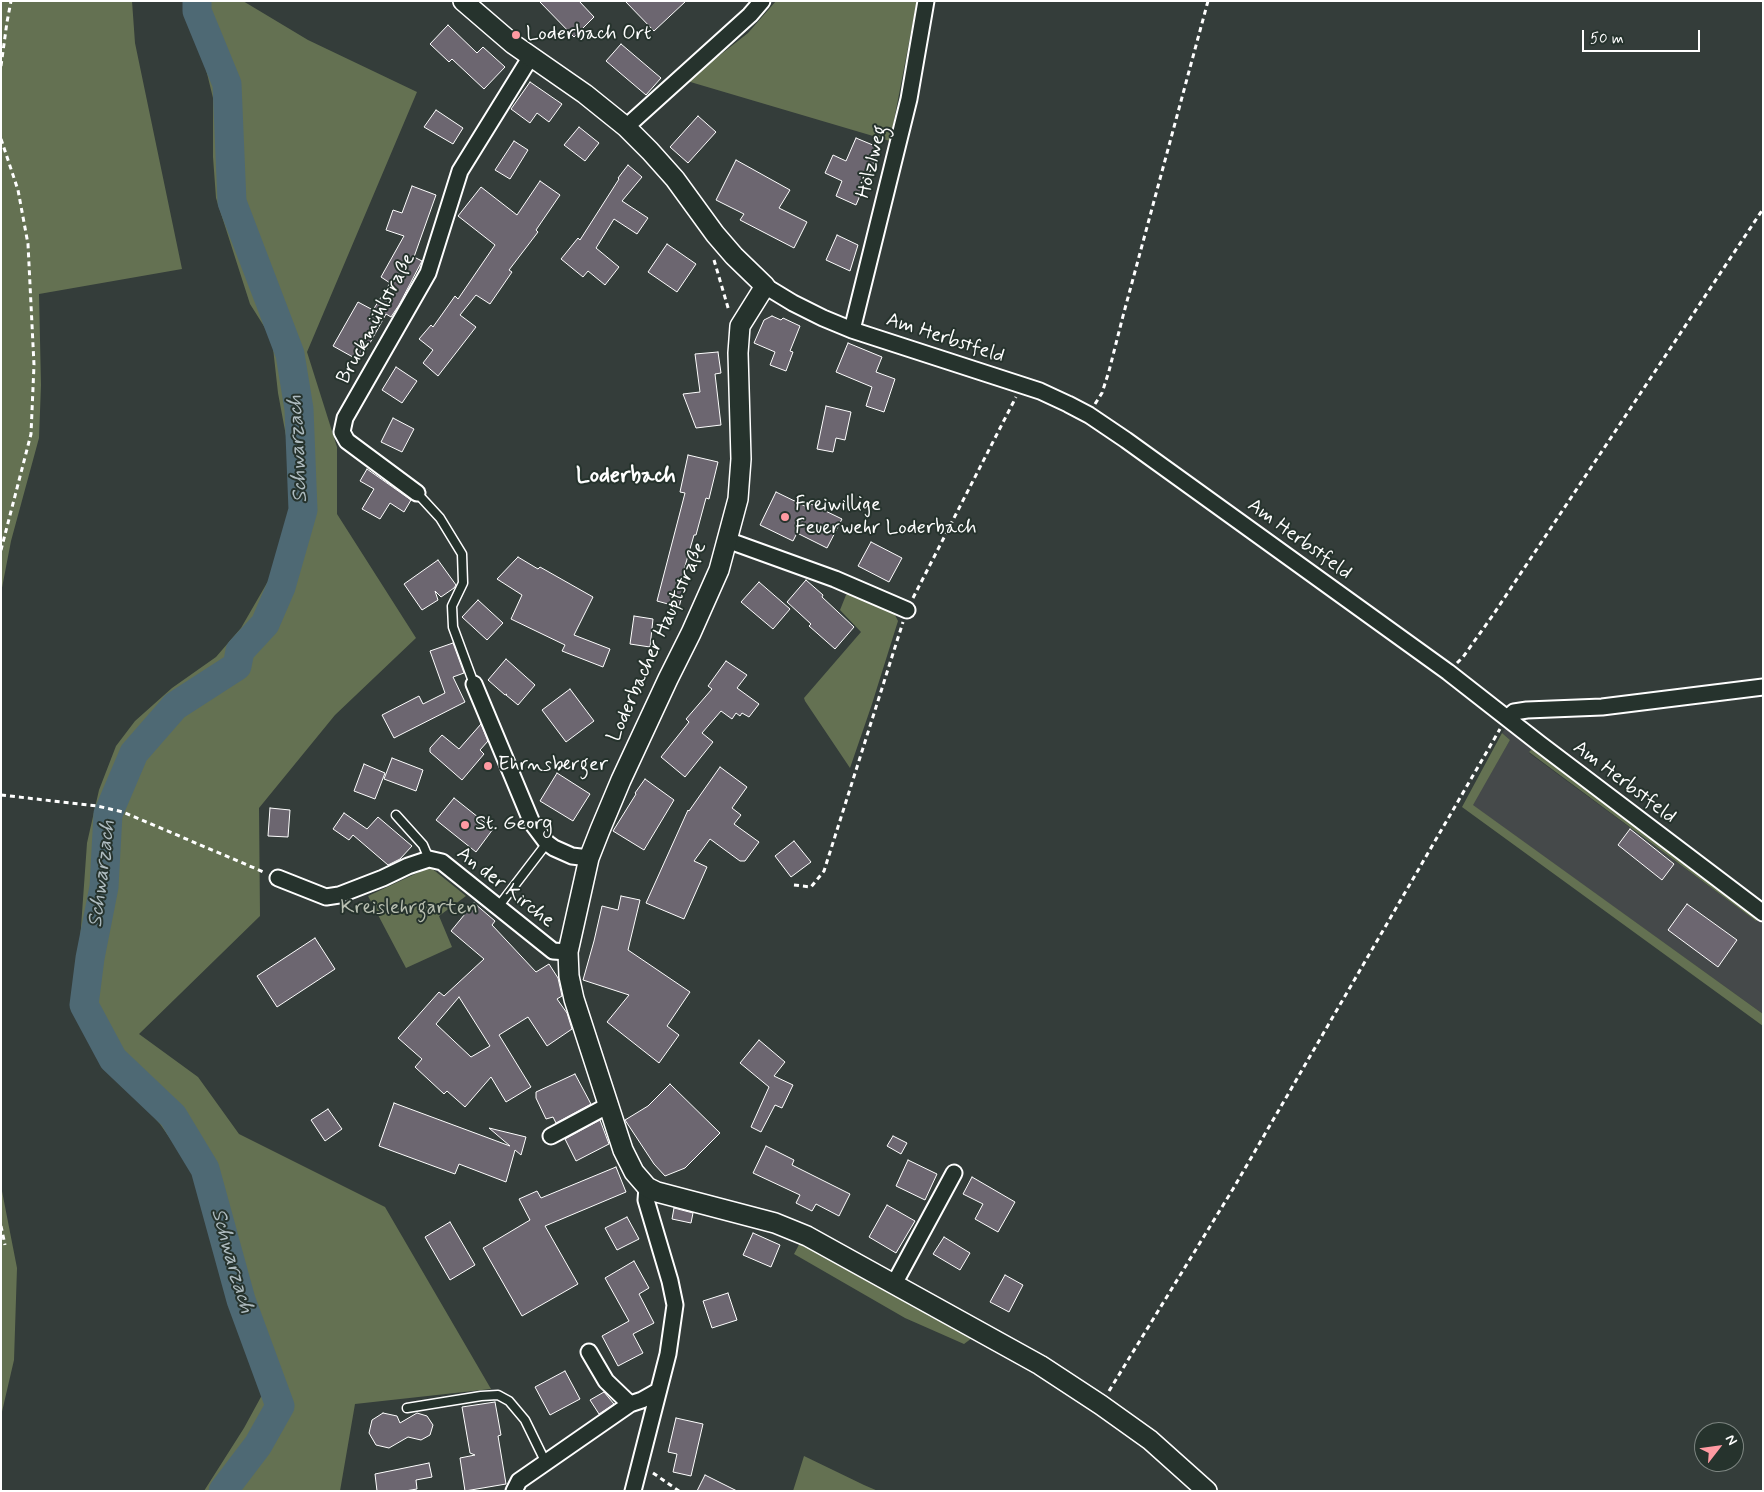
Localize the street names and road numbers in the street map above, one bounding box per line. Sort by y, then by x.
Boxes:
street label: Hölzlweg [852,123,894,201]
street label: Bruckmühlstraße [332,250,422,388]
street label: Am Herbstfeld [883,309,1007,369]
street label: Am Herbstfeld [1242,494,1356,586]
street label: Loderbacher Hauptstraße [603,538,713,746]
street label: Am Herbstfeld [1568,736,1680,830]
street label: An der Kirche [451,842,559,934]

